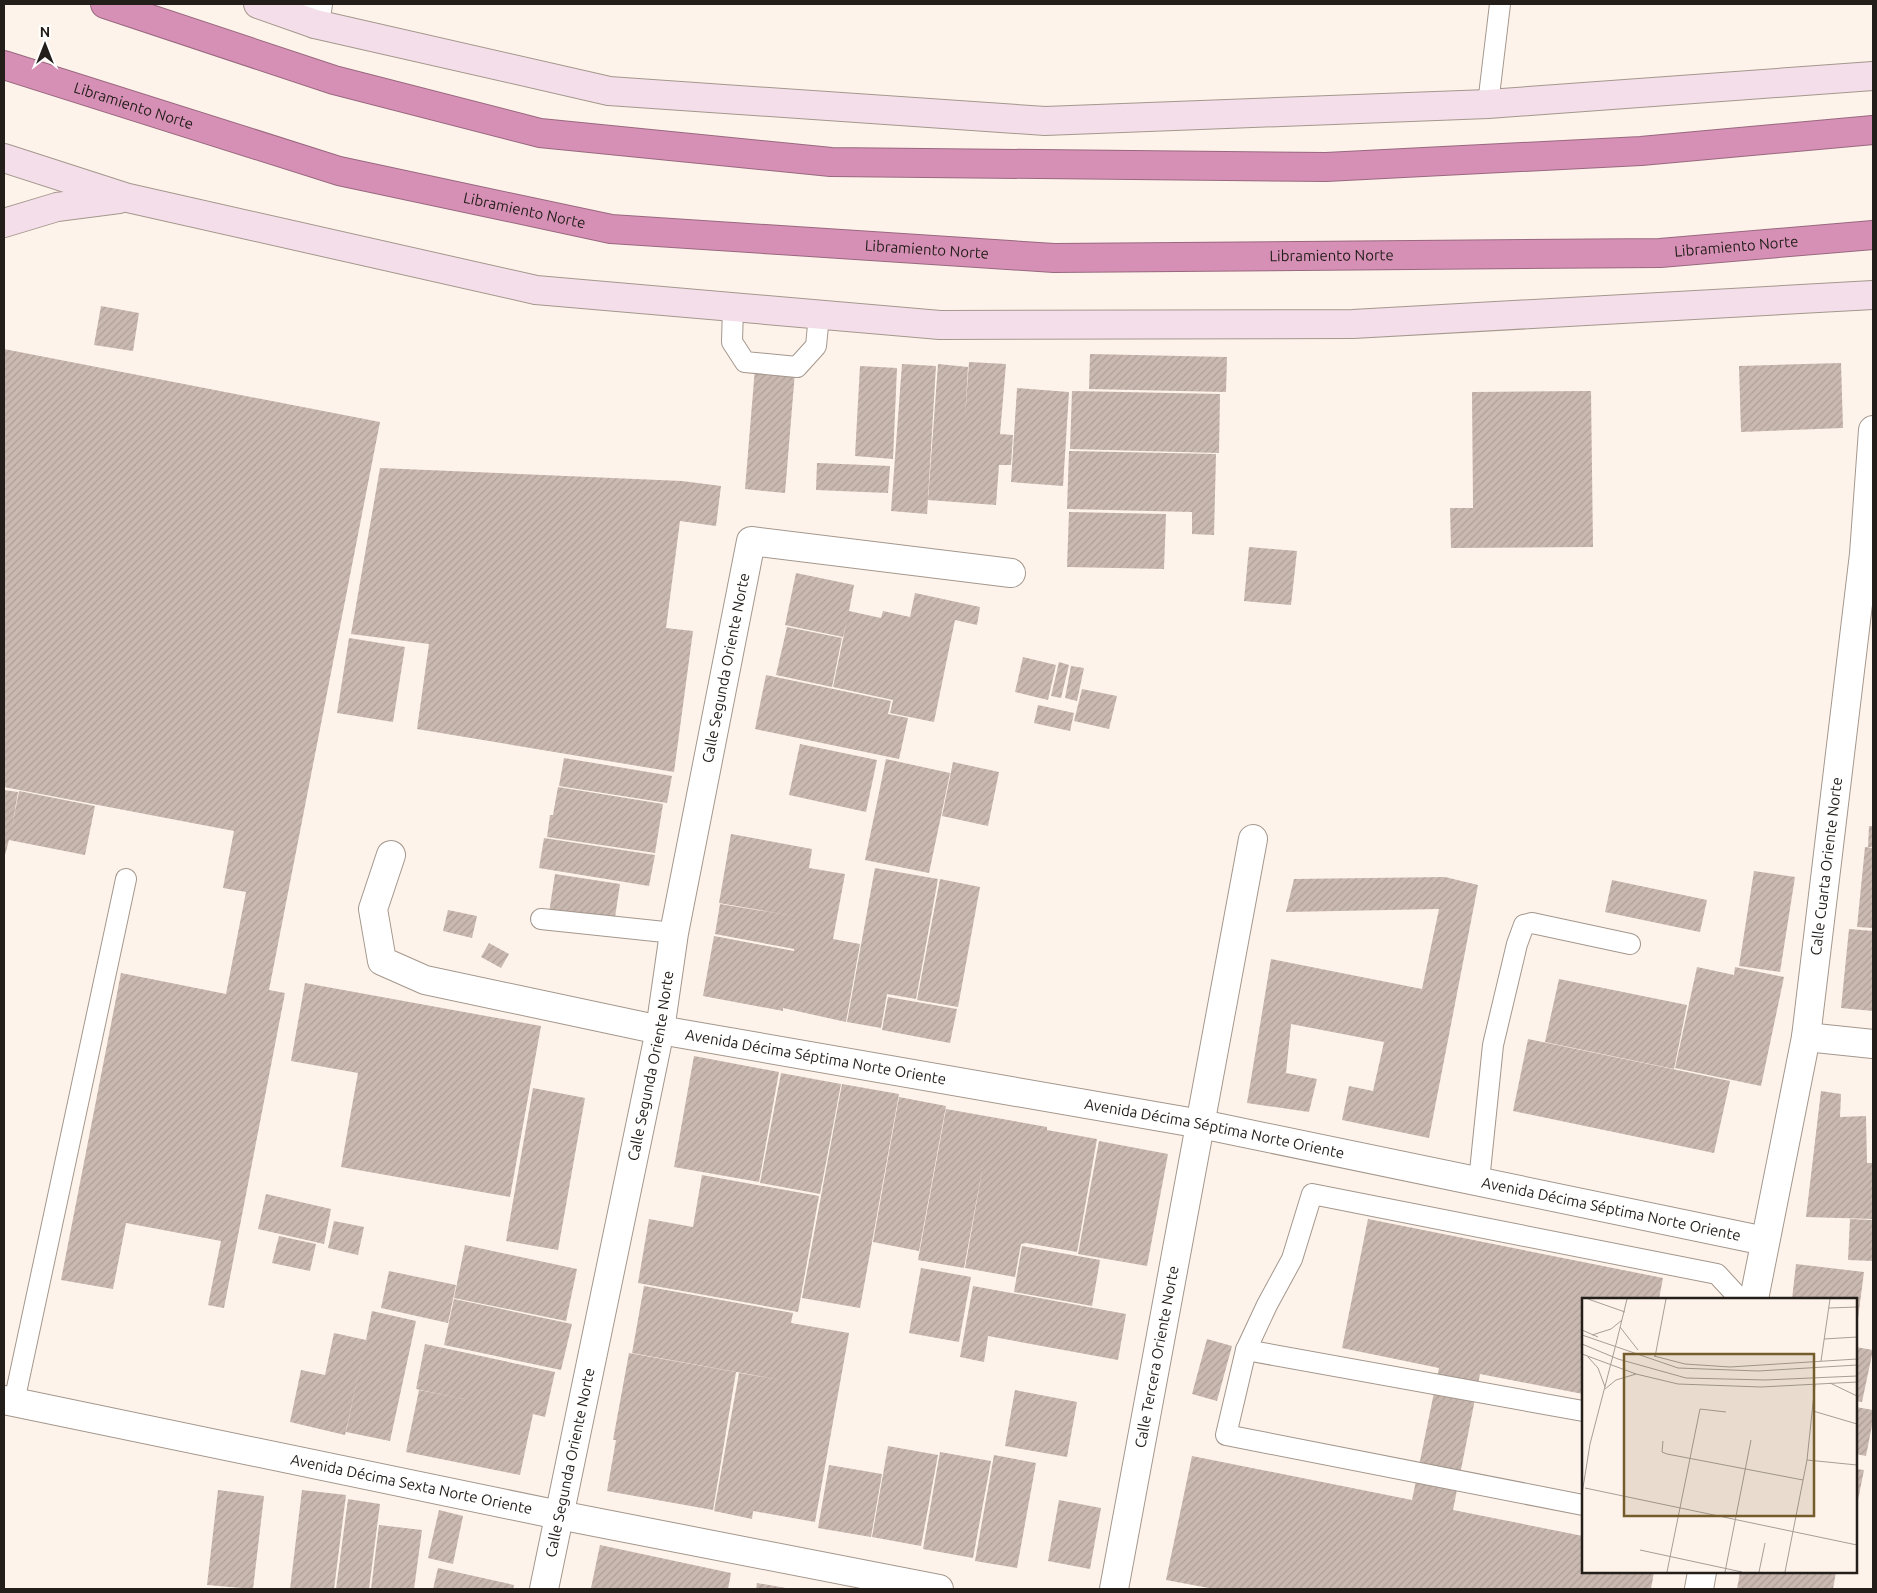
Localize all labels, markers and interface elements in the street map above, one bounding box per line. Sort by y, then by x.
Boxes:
north arrow [20,20,70,70]
text: N [40,24,50,40]
street label: Libramiento Norte [72,79,196,132]
street label: Libramiento Norte [462,189,587,231]
street label: Libramiento Norte [1674,232,1799,260]
street label: Libramiento Norte [864,237,989,262]
street label: Libramiento Norte [1269,246,1394,264]
street label: Calle Segunda Oriente Norte [699,571,753,764]
street label: Calle Cuarta Oriente Norte [1807,776,1845,956]
street label: Calle Segunda Oriente Norte [624,970,676,1162]
street label: Avenida Décima Séptima Norte Oriente [684,1026,947,1088]
street label: Avenida Décima Séptima Norte Oriente [1083,1095,1346,1162]
street label: Avenida Décima Séptima Norte Oriente [1480,1173,1742,1244]
street label: Calle Tercera Oriente Norte [1131,1264,1182,1449]
inset map [1582,1298,1857,1573]
street label: Calle Segunda Oriente Norte [542,1366,598,1559]
street label: Avenida Décima Sexta Norte Oriente [289,1451,534,1517]

